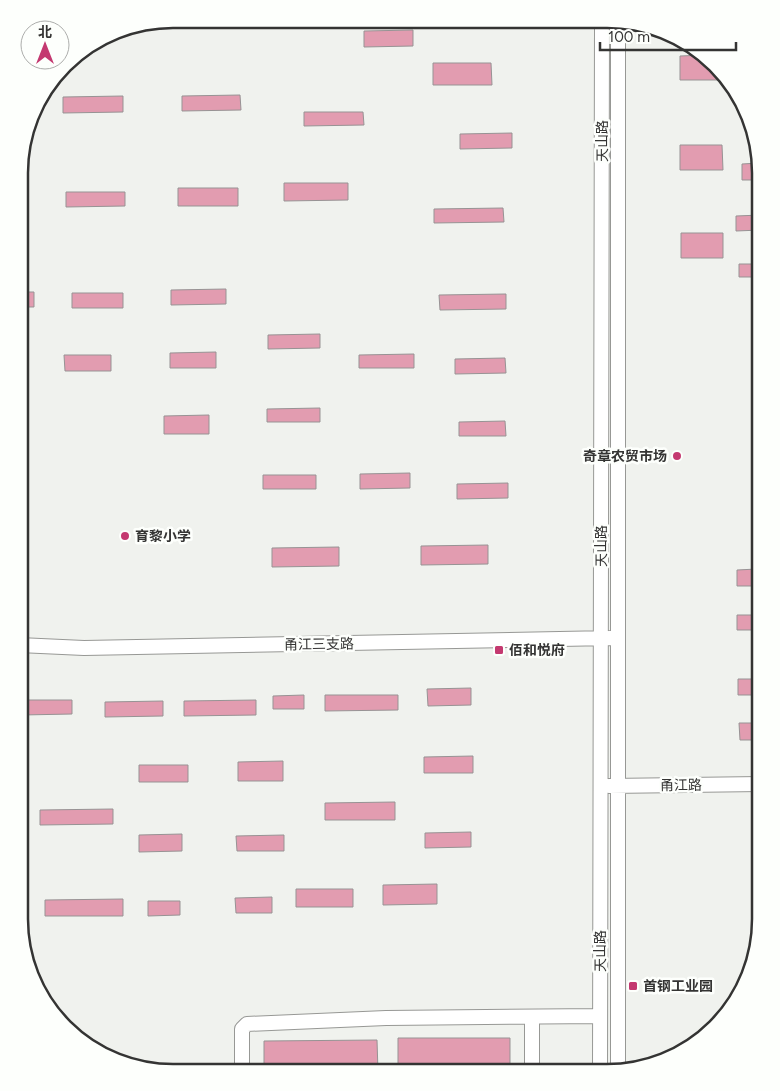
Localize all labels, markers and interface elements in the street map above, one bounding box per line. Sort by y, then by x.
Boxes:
north arrow [20,20,70,70]
scale bar [600,20,736,52]
text: 北 [38,24,52,41]
text: 100 m [608,28,650,46]
street label: 天山路 [594,120,611,162]
place label: 奇章农贸市场 [583,448,667,465]
marker: 奇章农贸市场 [671,450,683,462]
street label: 天山路 [593,525,610,567]
place label: 育黎小学 [135,528,191,545]
marker: 育黎小学 [119,530,131,542]
street label: 甬江三支路 [284,635,354,654]
place label: 佰和悦府 [509,642,565,659]
marker: 佰和悦府 [493,644,505,656]
street label: 甬江路 [660,777,702,794]
street label: 天山路 [592,930,609,972]
place label: 首钢工业园 [643,978,713,995]
marker: 首钢工业园 [627,980,639,992]

